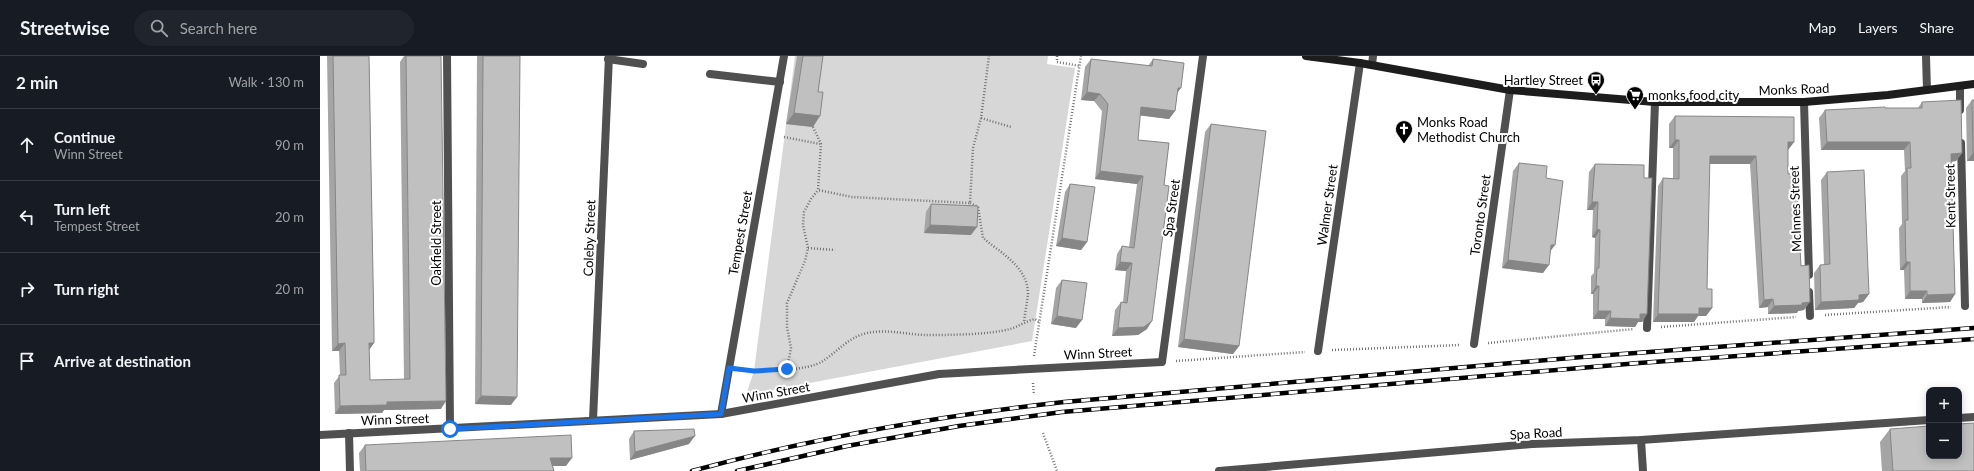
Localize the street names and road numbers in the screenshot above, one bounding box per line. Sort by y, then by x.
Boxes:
street label: Monks Road [1758,80,1830,98]
street label: Walmer Street [1313,163,1341,247]
street label: Kent Street [1941,163,1959,228]
street label: McInnes Street [1785,165,1804,252]
street label: Toronto Street [1466,173,1494,257]
street label: Spa Street [1159,178,1183,238]
street label: Tempest Street [725,189,755,277]
street label: Coleby Street [580,199,598,277]
street label: Oakfield Street [428,200,444,286]
street label: Winn Street [1063,343,1133,363]
street label: Winn Street [741,378,811,406]
street label: Winn Street [360,410,430,428]
street label: Spa Road [1509,424,1563,442]

